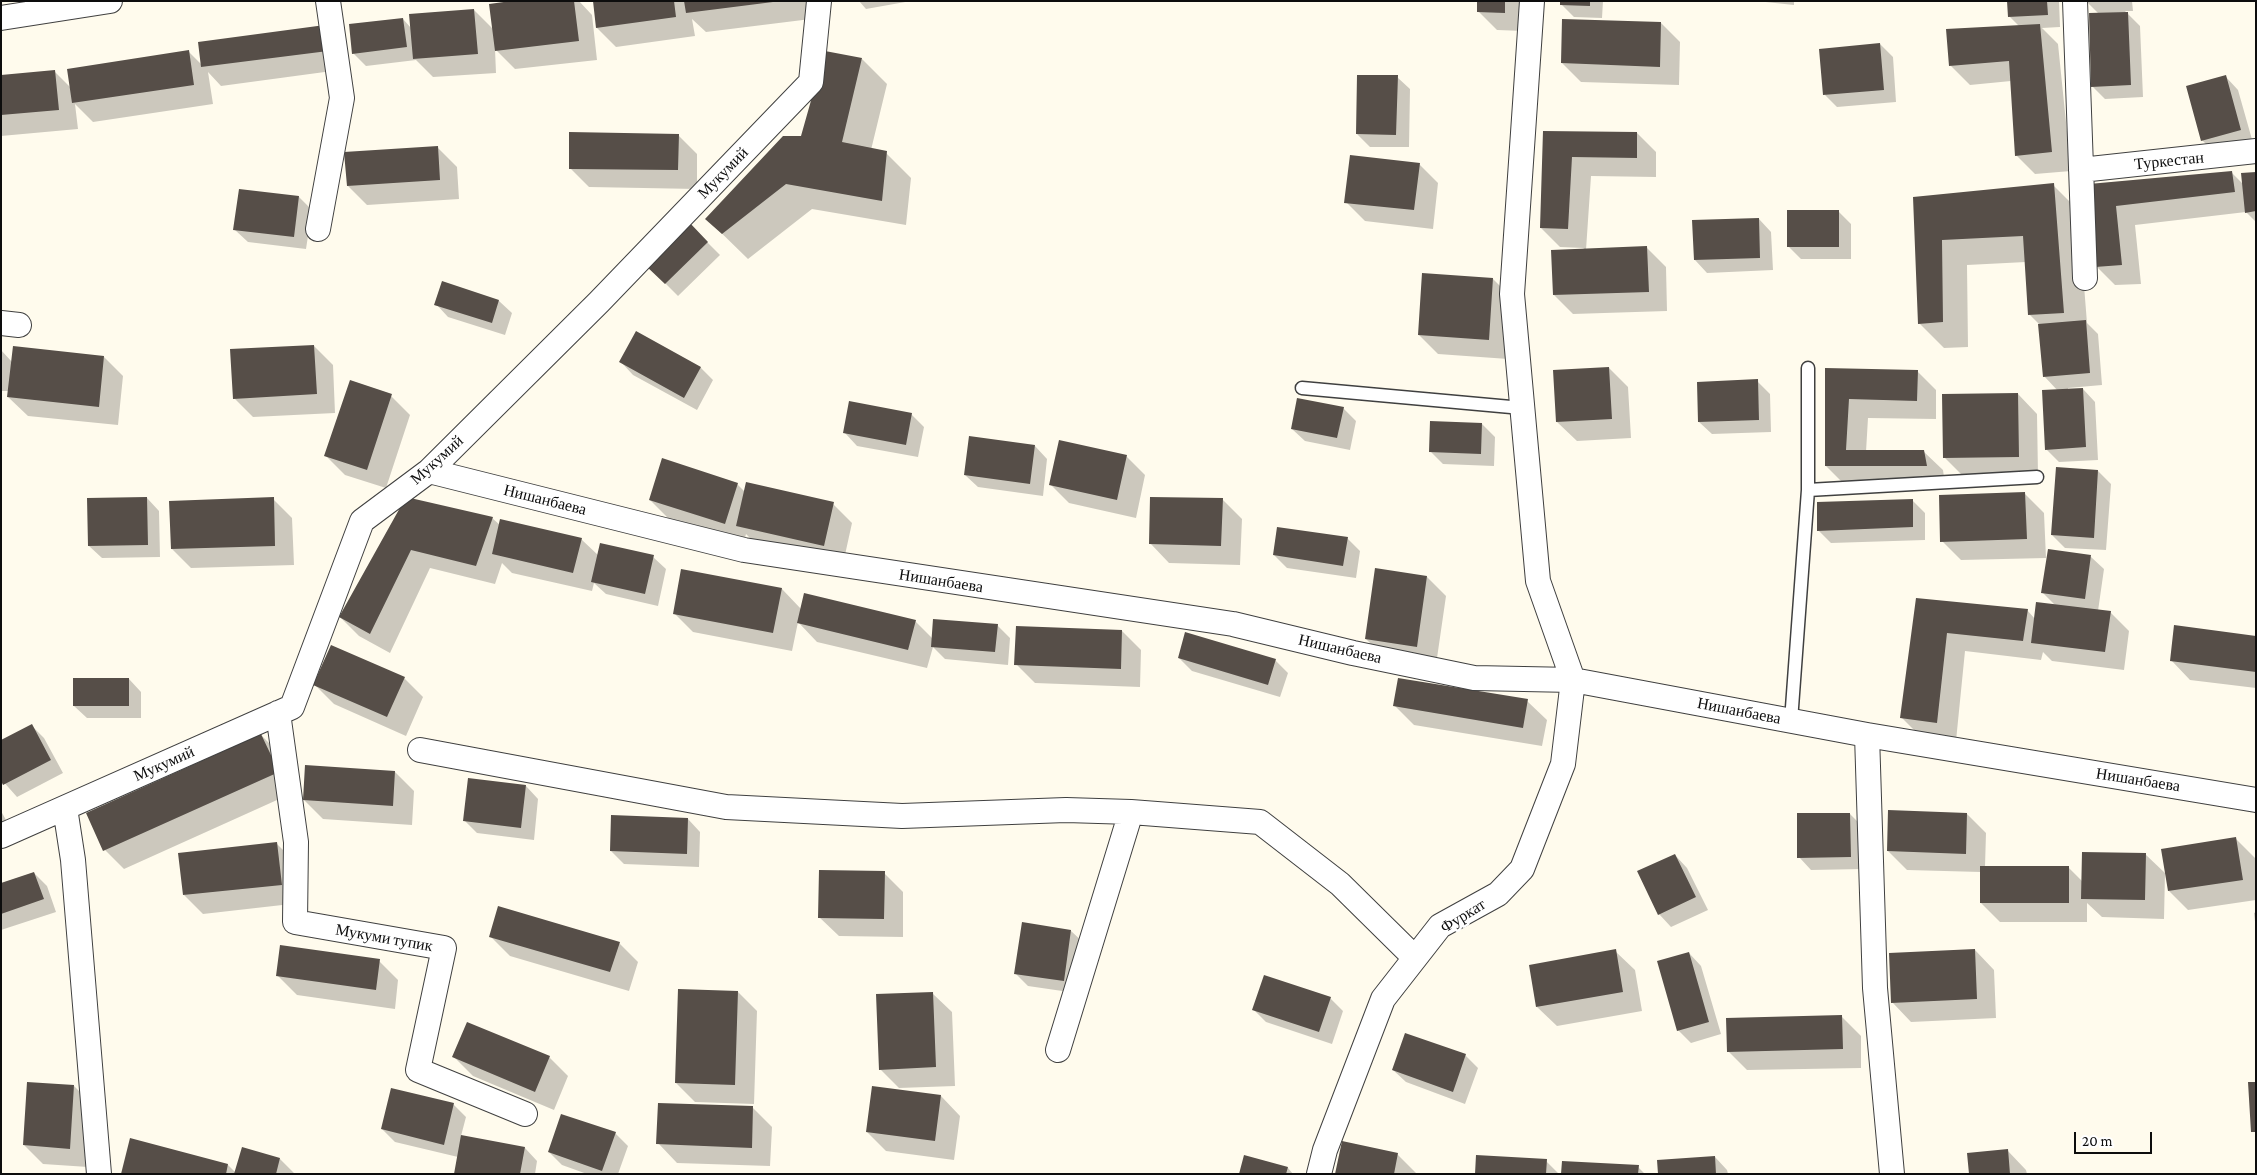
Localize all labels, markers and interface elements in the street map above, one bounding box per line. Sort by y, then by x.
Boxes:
street label: Мукумий [694,143,752,203]
street label: Туркестан [2133,148,2205,174]
street label: Мукумий [407,431,467,489]
street label: Нишанбаева [501,480,589,520]
street label: Нишанбаева [898,565,984,597]
street label: Нишанбаева [1296,630,1384,668]
street label: Нишанбаева [1696,693,1782,729]
street label: Мукумий [131,742,197,786]
street label: Нишанбаева [2095,764,2181,796]
street label: Фуркат [1437,895,1489,937]
street label: Мукуми тупик [334,920,434,956]
scale bar [2077,1122,2154,1154]
text: 20 m [2082,1133,2113,1149]

